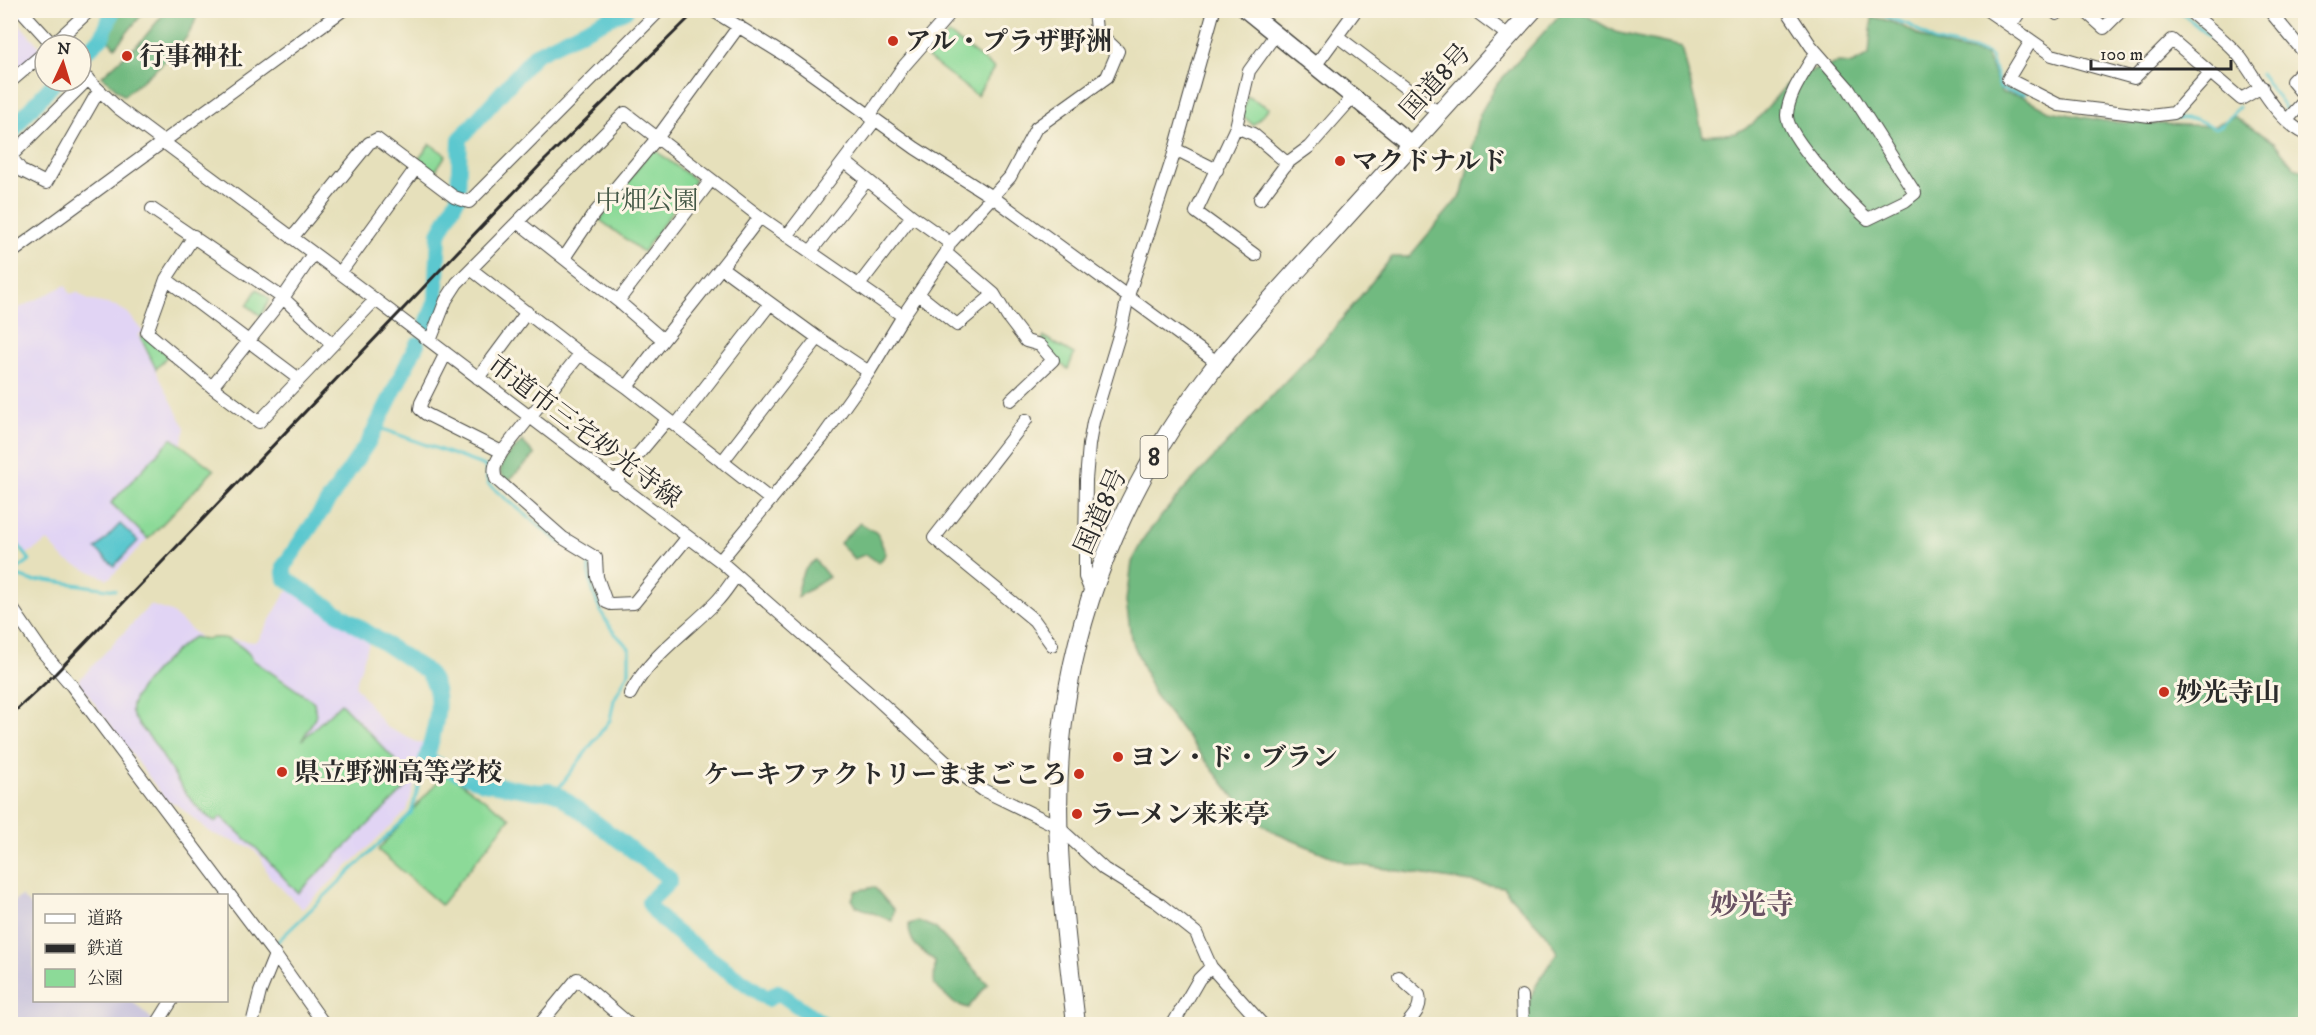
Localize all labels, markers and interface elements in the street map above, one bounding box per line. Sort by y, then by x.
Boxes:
place label: アル・プラザ野洲 [905,26,1112,59]
north arrow [33,33,93,93]
scale bar [2091,33,2230,71]
marker: アル・プラザ野洲 [886,34,900,48]
street label: 国道8号 [1393,37,1479,127]
text: N [57,39,71,59]
place label: 行事神社 [139,41,243,74]
text: 100 m [2100,44,2143,66]
marker: 行事神社 [120,49,134,63]
place label: マクドナルド [1352,146,1507,179]
marker: マクドナルド [1333,154,1347,168]
park label: 中畑公園 [595,185,699,218]
street label: 市道市三宅妙光寺線 [481,349,687,516]
road number: 8 [1140,436,1168,478]
street label: 国道8号 [1068,463,1135,560]
place label: 妙光寺山 [2176,677,2280,710]
marker: 妙光寺山 [2157,685,2171,699]
place label: ヨン・ド・ブラン [1130,742,1338,775]
marker: ヨン・ド・ブラン [1111,750,1125,764]
place label: 県立野洲高等学校 [294,757,502,790]
place label: ケーキファクトリーままごころ [704,759,1067,792]
marker: 県立野洲高等学校 [275,765,289,779]
marker: ケーキファクトリーままごころ [1072,767,1086,781]
place label: ラーメン来来亭 [1089,799,1270,832]
marker: ラーメン来来亭 [1070,807,1084,821]
district label: 妙光寺 [1710,888,1794,923]
legend [33,894,228,1002]
text: 道路 [87,908,123,930]
text: 鉄道 [87,938,123,960]
text: 公園 [87,968,123,990]

